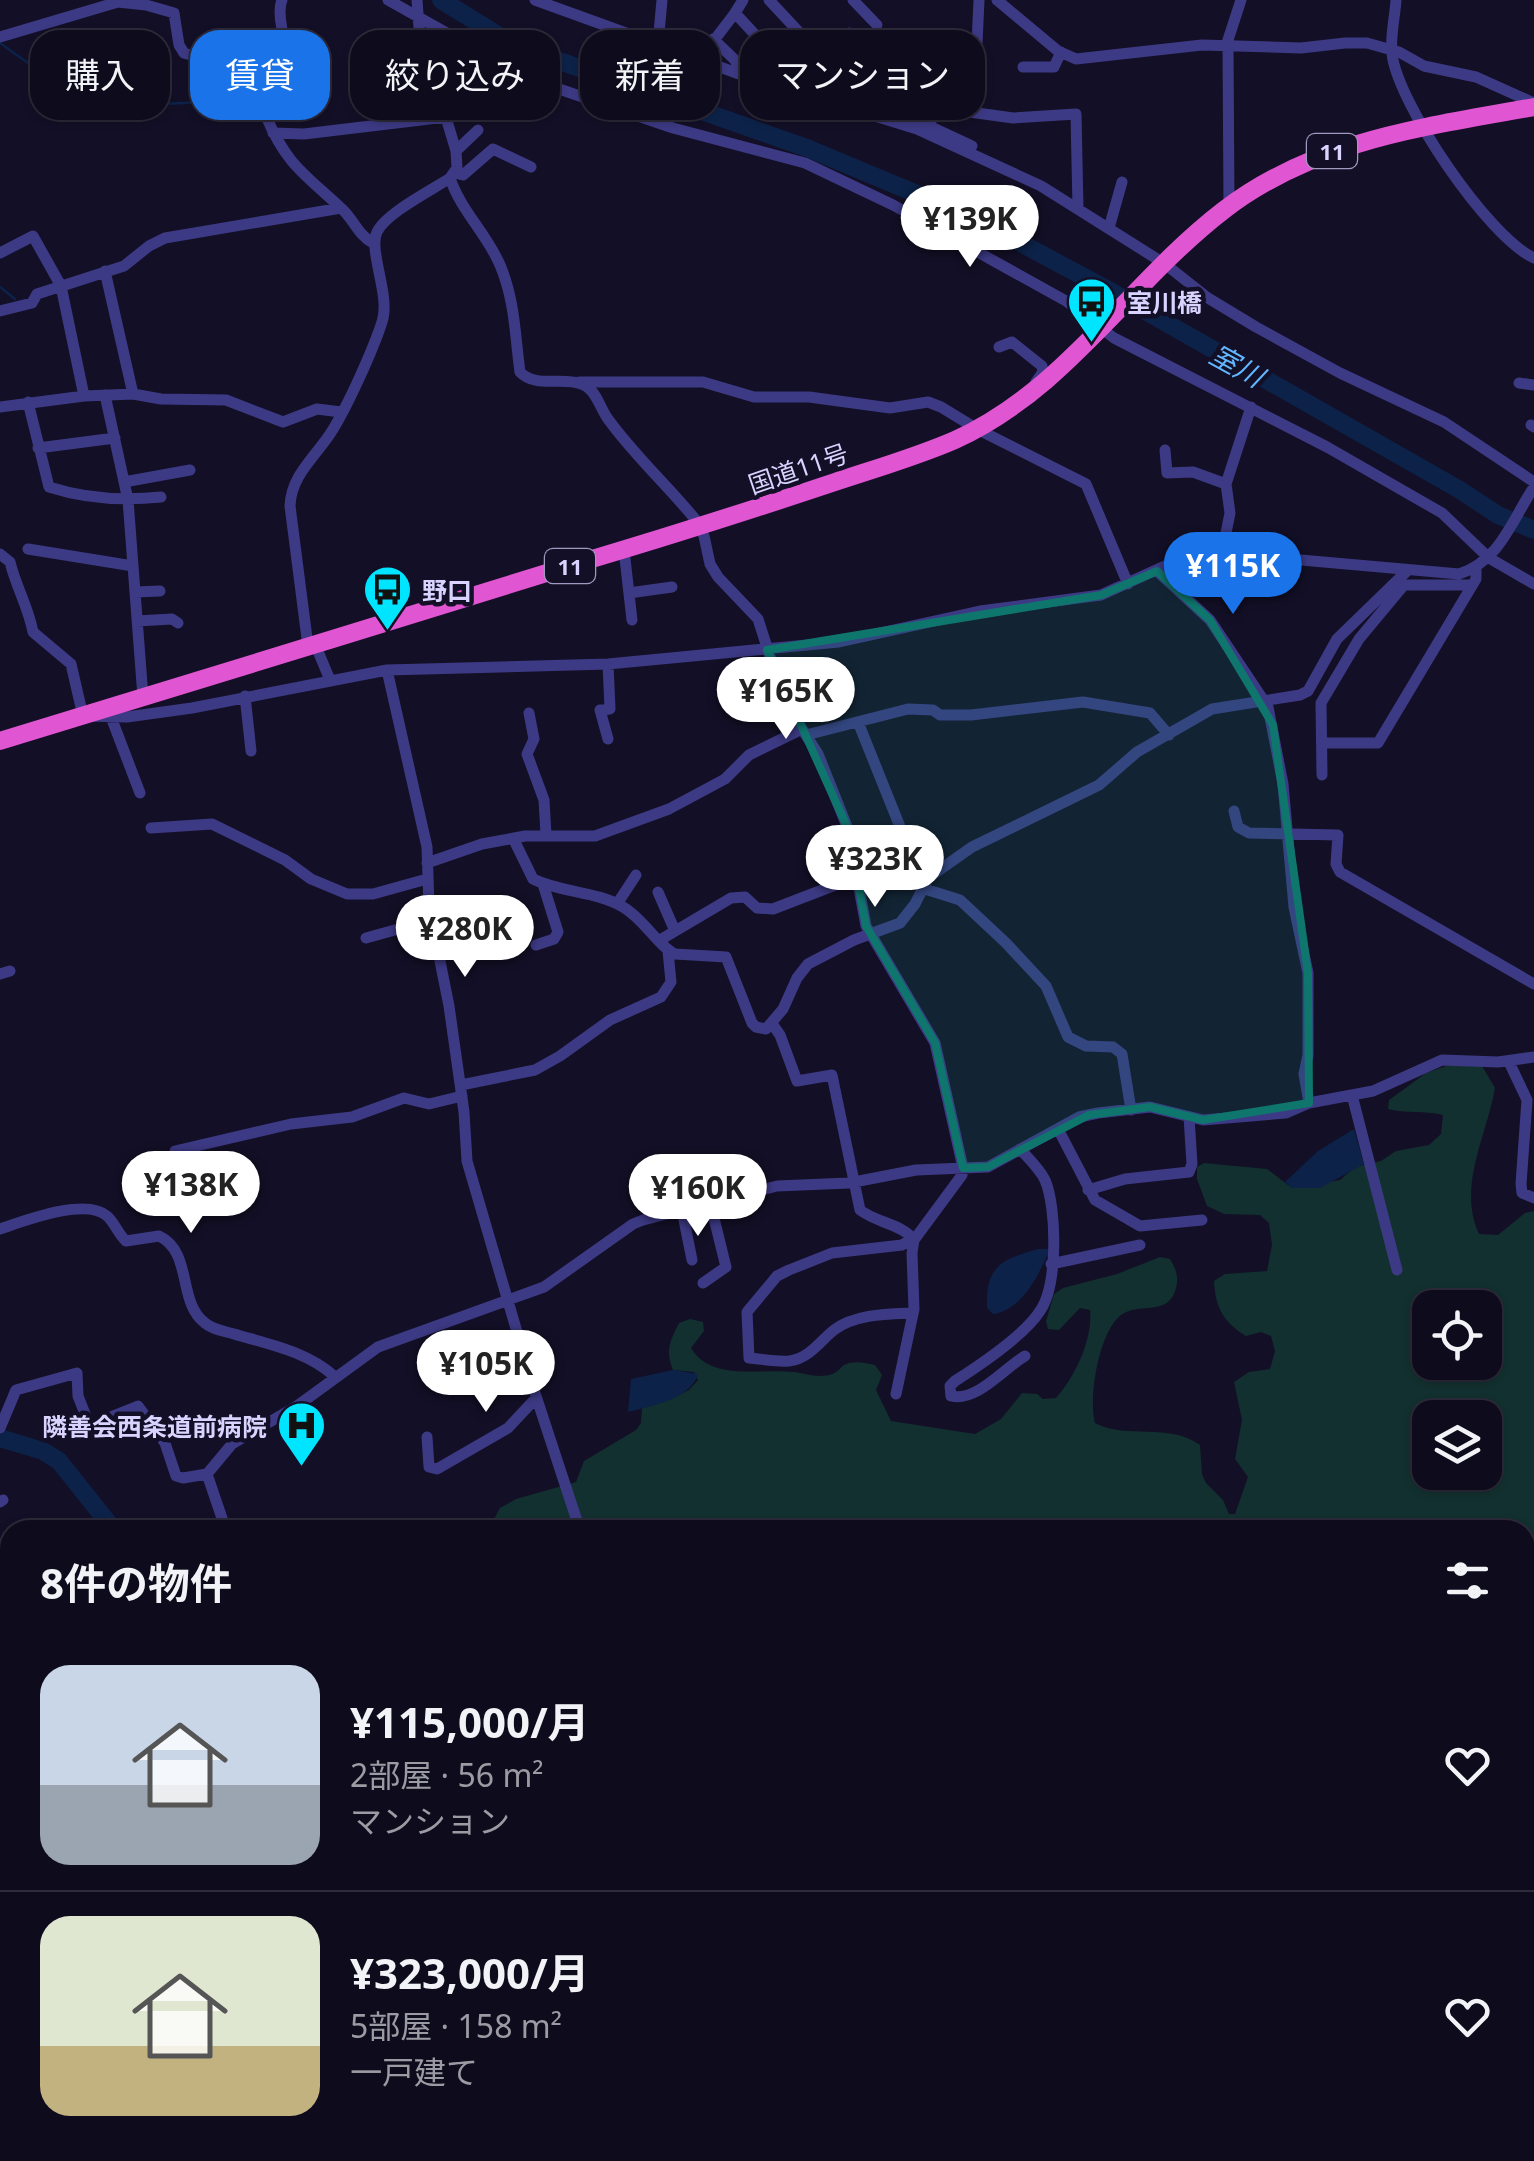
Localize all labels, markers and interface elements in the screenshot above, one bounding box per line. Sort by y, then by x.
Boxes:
chip: 購入 [30,30,170,120]
chip: 賃貸 [190,30,330,120]
chip: 絞り込み [350,30,560,120]
chip: 新着 [580,30,720,120]
chip: マンション [740,30,985,120]
road number: 11 [1307,134,1357,168]
pin: ¥139K [900,185,1040,270]
text: ¥139K [923,196,1017,239]
bus stop icon: 室川橋 [1066,276,1118,344]
place label: 室川橋 [1127,285,1202,319]
water label: 室川 [1203,335,1273,397]
street label: 国道11号 [743,435,853,501]
pin: ¥115K [1163,532,1303,617]
text: ¥115K [1186,543,1280,586]
road number: 11 [545,549,595,583]
bus stop icon: 野口 [361,564,413,632]
place label: 野口 [422,573,472,607]
pin: ¥165K [716,657,856,742]
text: ¥165K [739,668,833,711]
pin: ¥323K [805,825,945,910]
text: ¥323K [828,836,922,879]
pin: ¥280K [395,895,535,980]
text: ¥280K [418,906,512,949]
pin: ¥138K [121,1151,261,1236]
pin: ¥160K [628,1154,768,1239]
text: ¥138K [144,1162,238,1205]
text: ¥160K [651,1165,745,1208]
map controls [1412,1290,1502,1490]
button: locate [1412,1290,1502,1380]
pin: ¥105K [416,1330,556,1415]
text: ¥105K [439,1341,533,1384]
hospital icon: 隣善会西条道前病院 [276,1400,328,1468]
button: layers [1412,1400,1502,1490]
place label: 隣善会西条道前病院 [42,1409,267,1443]
icon: filters [1440,1553,1495,1608]
text: 8件の物件 [40,1554,232,1611]
text: ¥115,000/月 [350,1693,590,1750]
icon: home [120,1705,240,1825]
icon: heart [1440,1738,1495,1793]
text: 2部屋 · 56 m² [350,1753,544,1796]
text: マンション [350,1799,510,1842]
text: ¥323,000/月 [350,1944,590,2001]
icon: home [120,1956,240,2076]
icon: heart [1440,1989,1495,2044]
text: 5部屋 · 158 m² [350,2004,562,2047]
text: 一戸建て [350,2050,478,2093]

